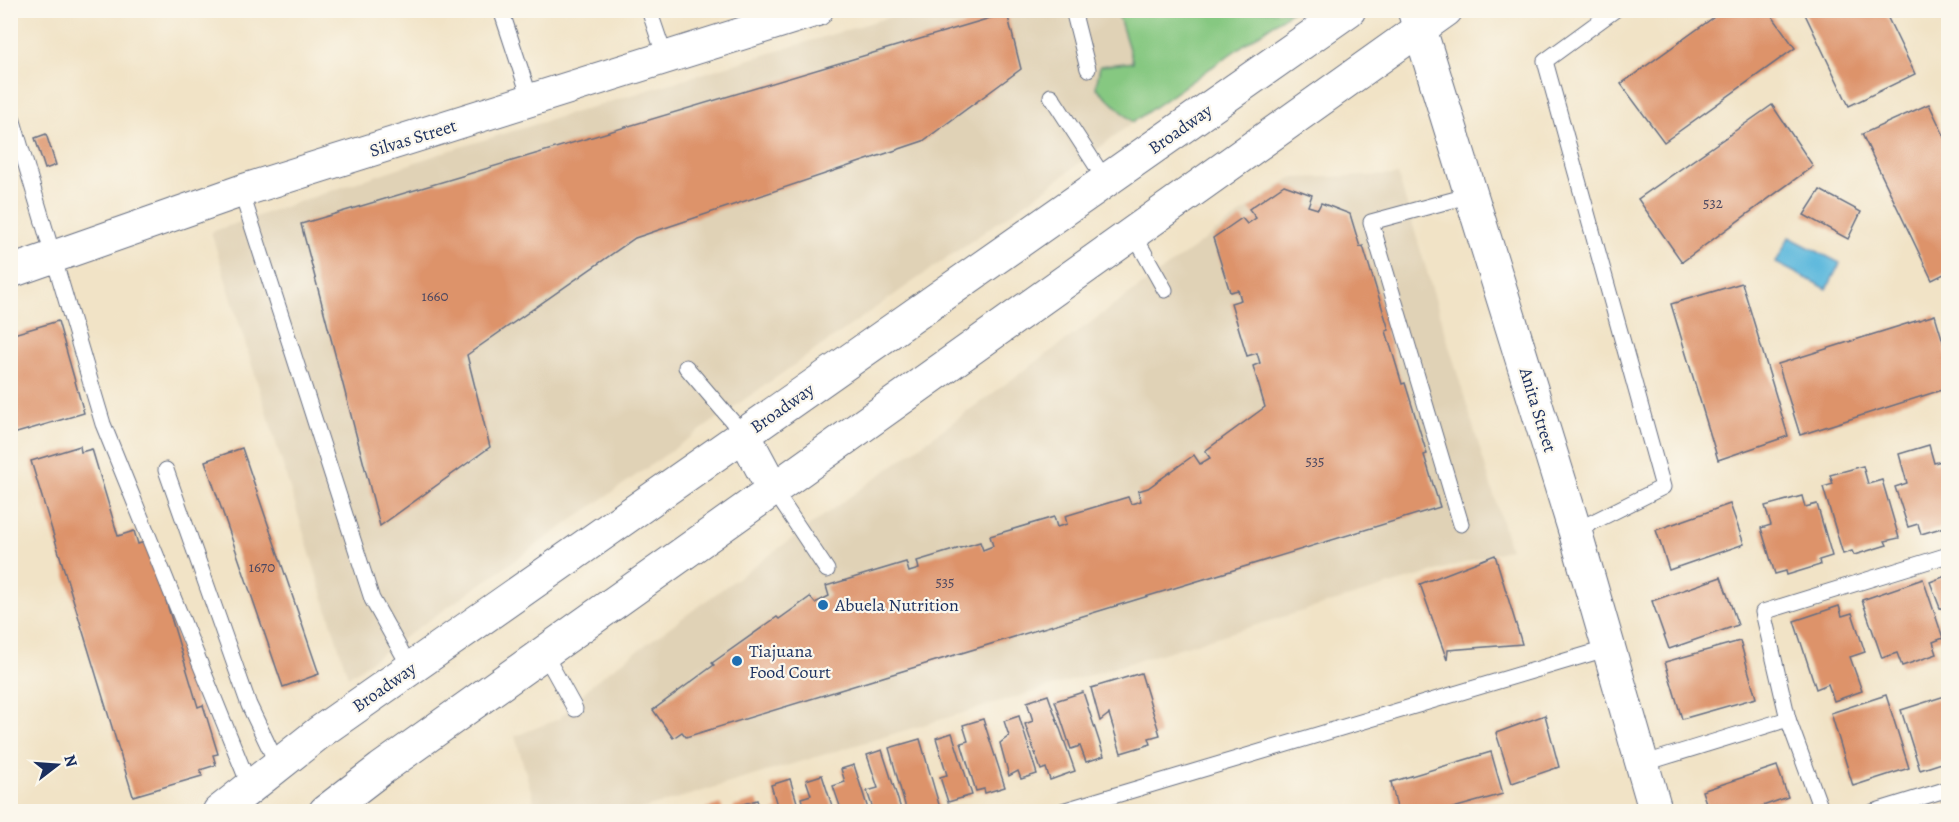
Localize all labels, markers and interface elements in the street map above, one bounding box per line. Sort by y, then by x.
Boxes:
street label: Broadway [1143,98,1217,160]
street label: Silvas Street [366,113,460,163]
house number: 532 [1703,193,1723,213]
house number: 1660 [422,286,449,306]
street label: Anita Street [1513,364,1562,455]
street label: Broadway [745,377,819,439]
house number: 535 [1305,451,1325,471]
house number: 1670 [249,557,275,577]
house number: 535 [935,572,955,592]
place label: Abuela Nutrition [834,593,959,617]
marker: Abuela Nutrition [816,598,830,612]
place label: Tiajuana Food Court [749,639,831,684]
marker: Tiajuana Food Court [730,654,744,668]
street label: Broadway [347,656,421,718]
north arrow [27,735,87,795]
text: N [58,752,83,770]

